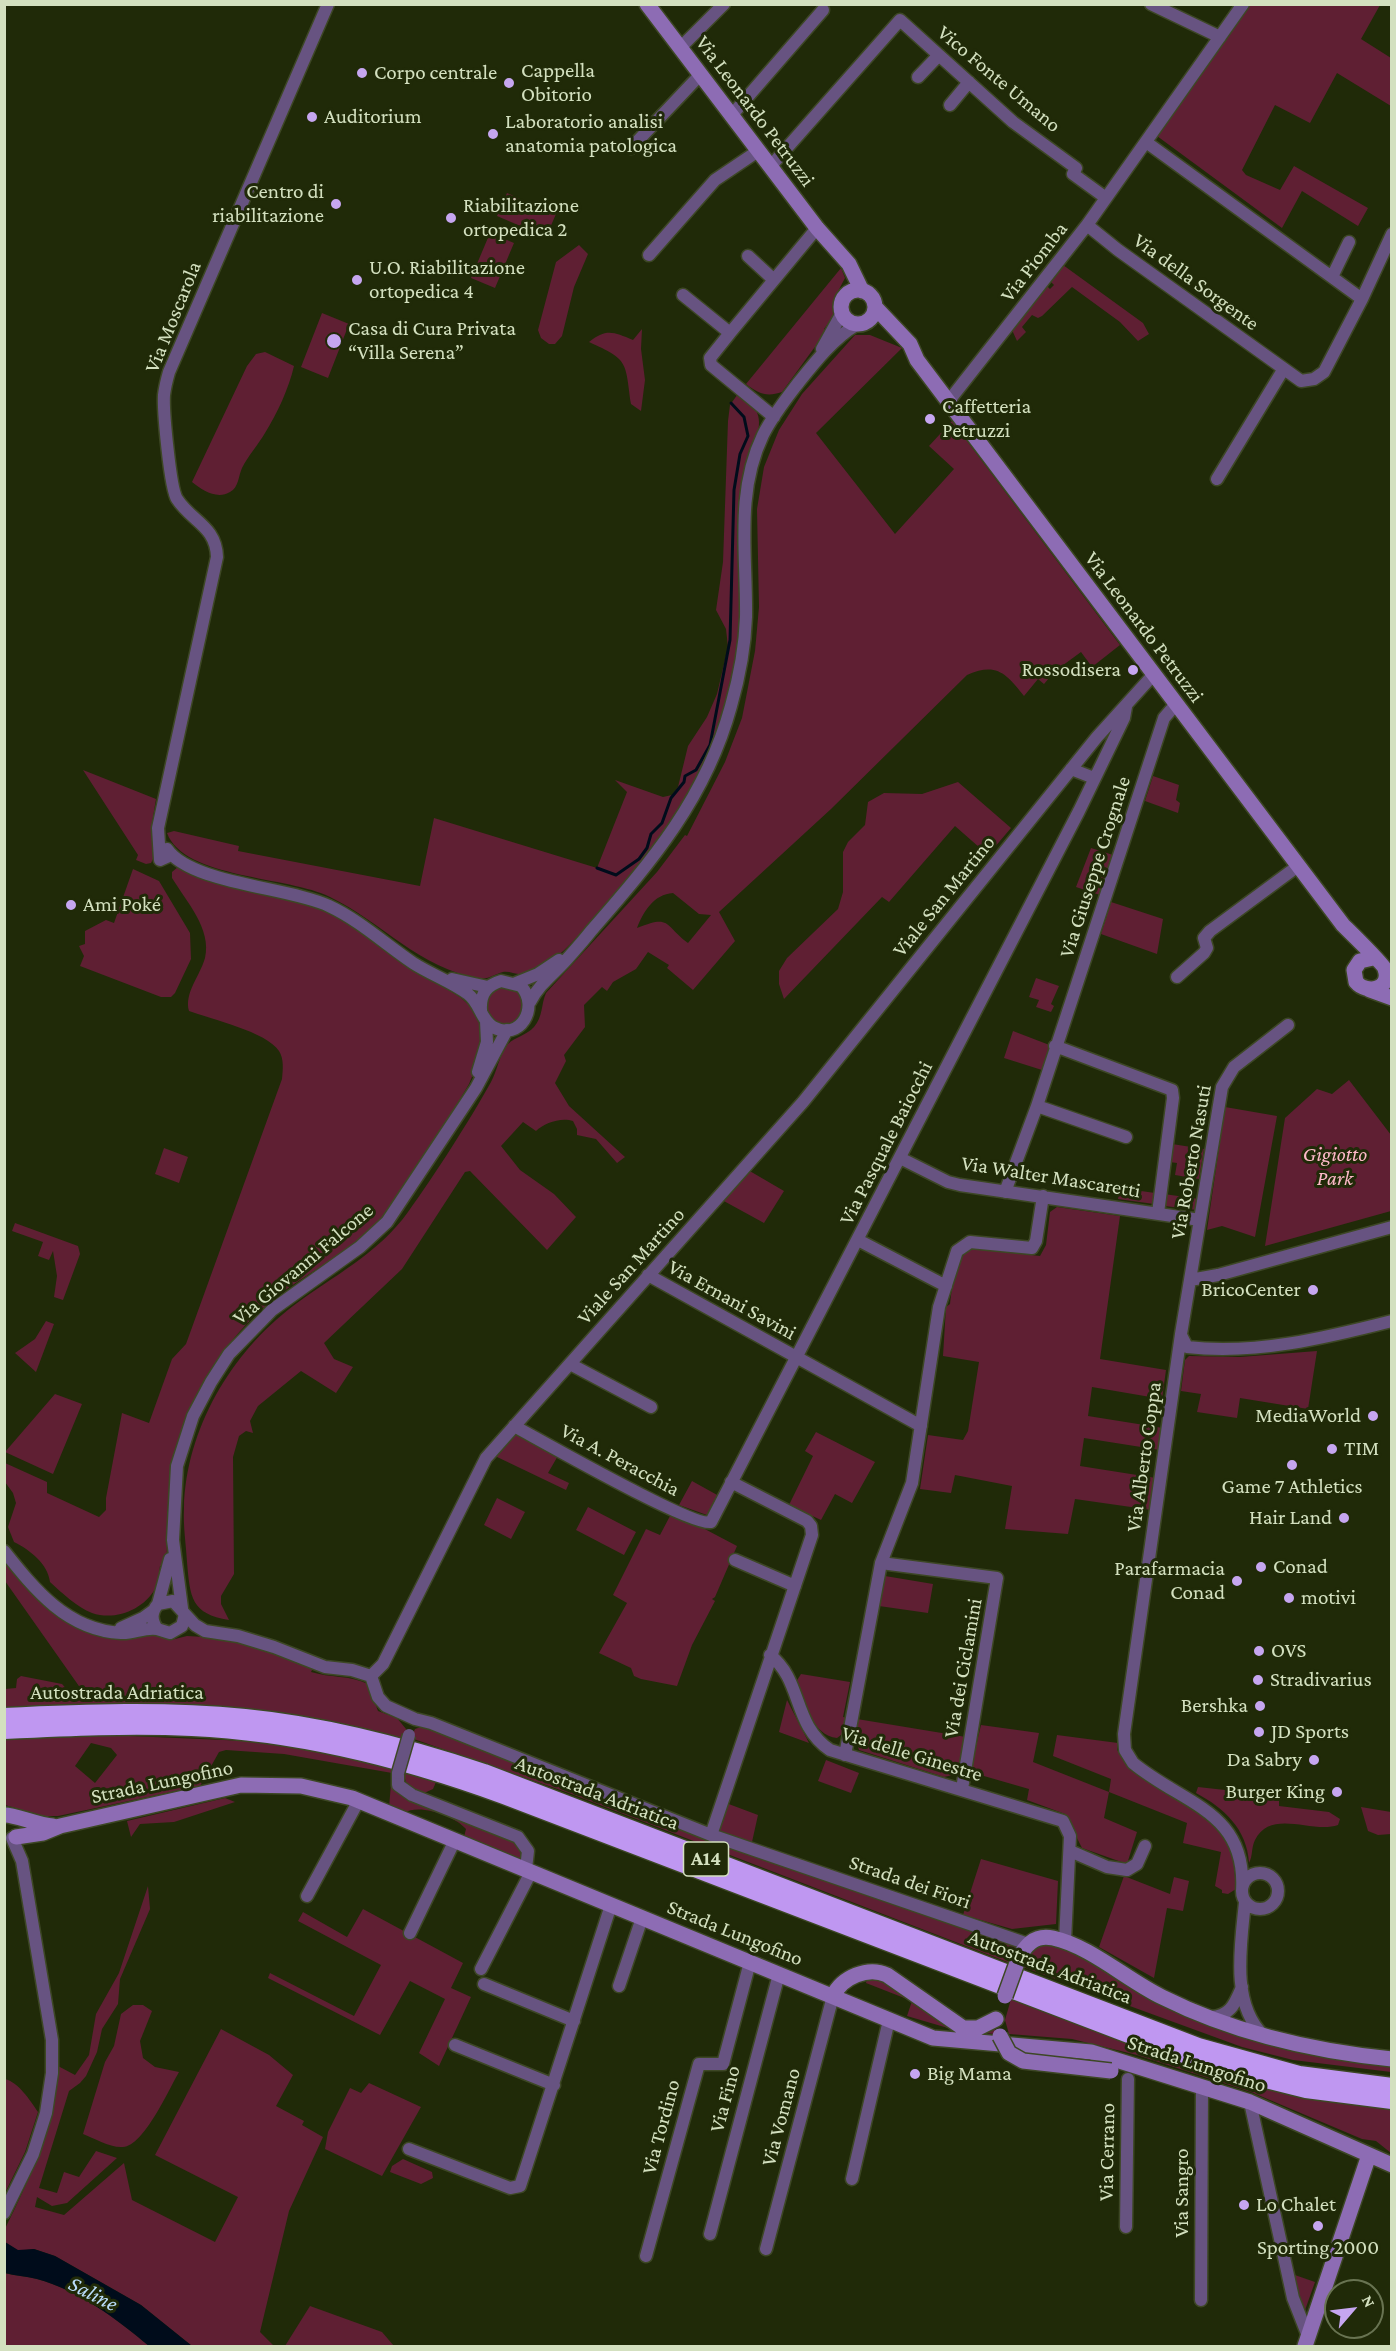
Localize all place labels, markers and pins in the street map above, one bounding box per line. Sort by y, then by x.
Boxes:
place label: Cappella Obitorio [521,58,595,108]
place label: Corpo centrale [374,60,497,86]
marker: Corpo centrale [355,66,369,80]
marker: Cappella Obitorio [502,76,516,90]
place label: Auditorium [324,104,422,130]
place label: Laboratorio analisi anatomia patologica [505,109,677,159]
marker: Auditorium [305,110,319,124]
marker: Laboratorio analisi anatomia patologica [486,127,500,141]
place label: Centro di riabilitazione [212,179,324,229]
place label: Riabilitazione ortopedica 2 [463,193,579,243]
marker: Centro di riabilitazione [329,197,343,211]
marker: Riabilitazione ortopedica 2 [444,211,458,225]
place label: U.O. Riabilitazione ortopedica 4 [369,255,525,305]
marker: U.O. Riabilitazione ortopedica 4 [350,273,364,287]
place label: Casa di Cura Privata “Villa Serena” [348,316,516,366]
marker: Casa di Cura Privata “Villa Serena” [325,332,343,350]
place label: Caffetteria Petruzzi [942,394,1031,444]
marker: Caffetteria Petruzzi [923,412,937,426]
place label: Rossodisera [1021,657,1121,683]
marker: Rossodisera [1126,663,1140,677]
place label: Ami Poké [83,892,161,918]
marker: Ami Poké [64,898,78,912]
place label: BricoCenter [1201,1277,1301,1303]
marker: BricoCenter [1306,1283,1320,1297]
place label: MediaWorld [1255,1403,1361,1429]
marker: MediaWorld [1366,1409,1380,1423]
place label: TIM [1344,1436,1379,1462]
marker: TIM [1325,1442,1339,1456]
marker: Game 7 Athletics [1285,1458,1299,1472]
place label: Game 7 Athletics [1222,1474,1362,1500]
place label: Hair Land [1249,1505,1332,1531]
marker: Hair Land [1337,1511,1351,1525]
place label: Conad [1273,1554,1328,1580]
place label: Parafarmacia Conad [1114,1556,1225,1606]
marker: Conad [1254,1560,1268,1574]
marker: Parafarmacia Conad [1230,1574,1244,1588]
place label: motivi [1301,1585,1356,1611]
marker: motivi [1282,1591,1296,1605]
place label: OVS [1271,1638,1306,1664]
marker: OVS [1252,1644,1266,1658]
place label: Stradivarius [1270,1667,1372,1693]
marker: Stradivarius [1251,1673,1265,1687]
place label: Bershka [1181,1693,1248,1719]
marker: Bershka [1253,1699,1267,1713]
place label: JD Sports [1271,1719,1349,1745]
marker: JD Sports [1252,1725,1266,1739]
place label: Da Sabry [1227,1747,1302,1773]
marker: Da Sabry [1307,1753,1321,1767]
place label: Burger King [1226,1779,1325,1805]
marker: Burger King [1330,1785,1344,1799]
place label: Big Mama [927,2061,1012,2087]
marker: Big Mama [908,2067,922,2081]
place label: Lo Chalet [1256,2192,1336,2218]
marker: Lo Chalet [1237,2198,1251,2212]
marker: Sporting 2000 [1311,2219,1325,2233]
place label: Sporting 2000 [1257,2235,1379,2261]

